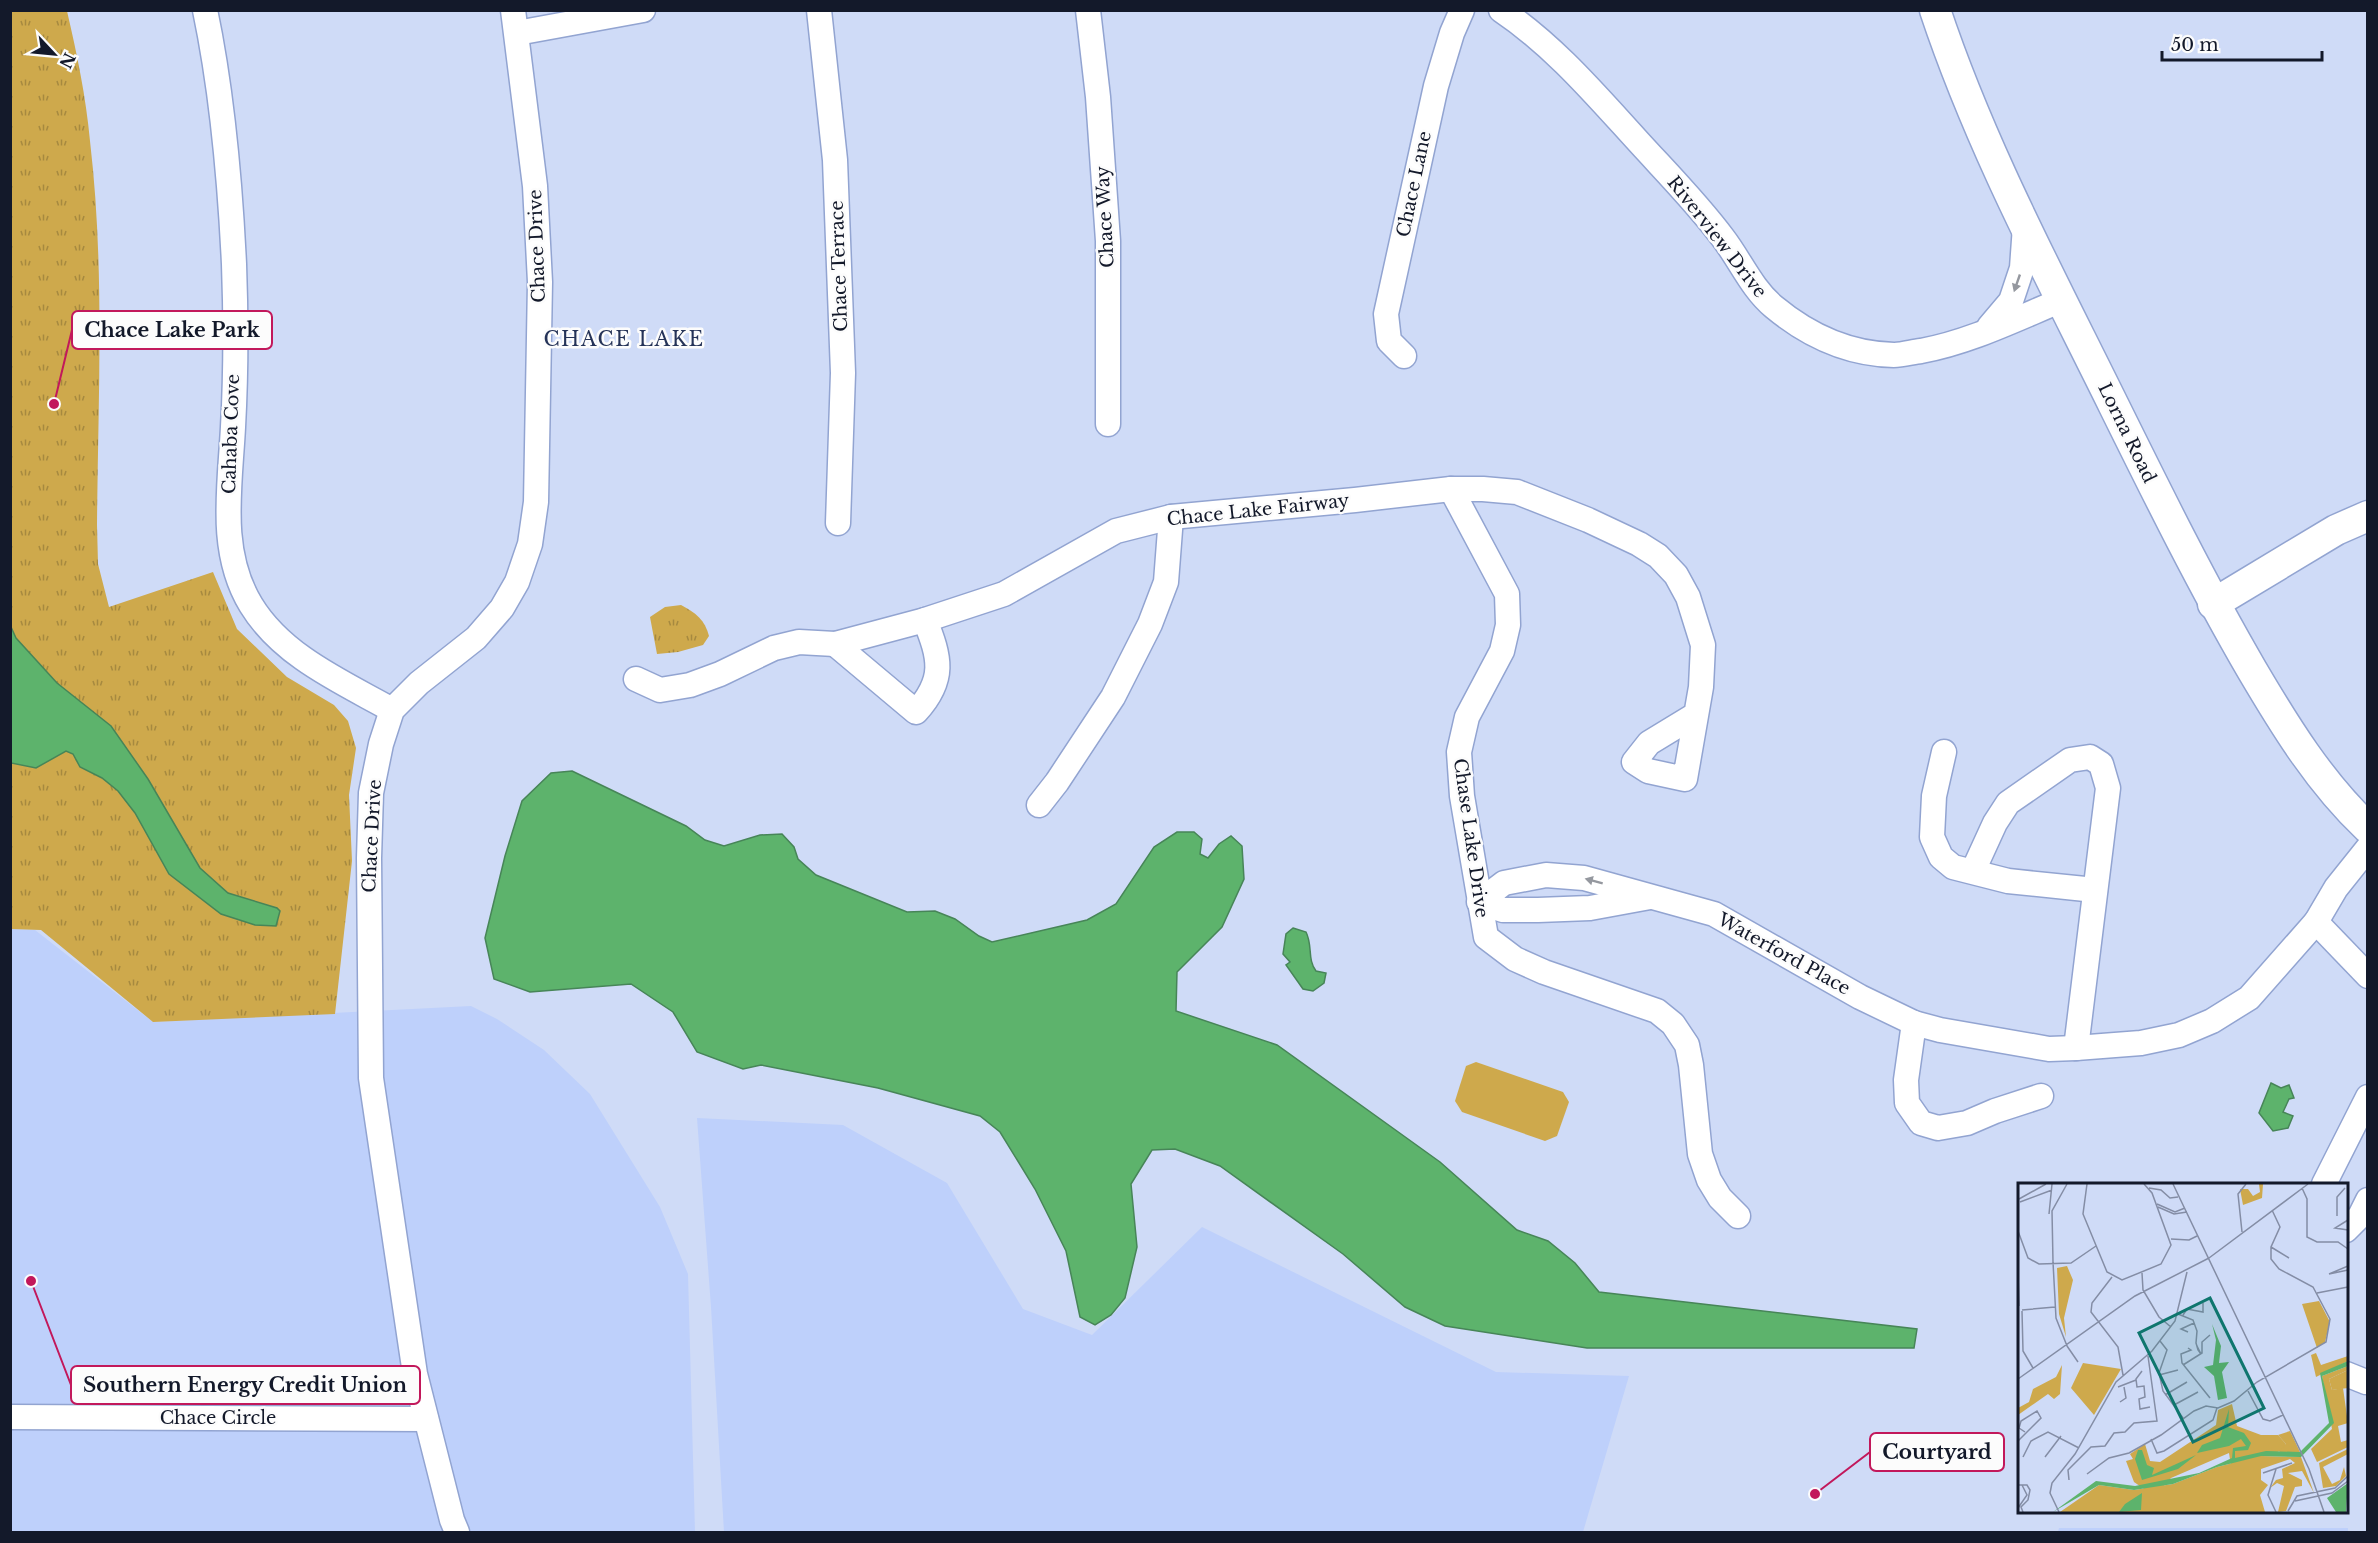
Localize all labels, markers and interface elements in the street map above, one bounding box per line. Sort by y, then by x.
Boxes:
north arrow [24,24,84,84]
scale bar [2162,24,2322,62]
text: 50 m [2171,34,2219,56]
text: N [55,49,80,72]
street label: Chace Lane [1392,129,1436,239]
street label: Chace Way [1091,165,1119,268]
street label: Riverview Drive [1663,172,1771,302]
street label: Chace Drive [524,189,550,303]
street label: Chace Terrace [826,200,852,332]
one-way arrow [2012,274,2022,292]
callout: Chace Lake Park [72,311,272,349]
text: Chace Lake Park [84,318,261,342]
district label: CHACE LAKE [544,327,704,351]
street label: Cahaba Cove [218,374,244,494]
street label: Lorna Road [2093,379,2161,487]
street label: Chace Lake Fairway [1166,489,1351,531]
street label: Chase Lake Drive [1449,757,1493,919]
street label: Chace Drive [358,779,386,893]
one-way arrow [1585,876,1603,885]
street label: Waterford Place [1713,908,1854,1000]
inset map [2018,1183,2348,1513]
callout: Southern Energy Credit Union [71,1366,420,1404]
text: Southern Energy Credit Union [83,1373,407,1397]
street label: Chace Circle [160,1407,276,1429]
callout: Courtyard [1870,1433,2004,1471]
text: Courtyard [1882,1440,1992,1464]

